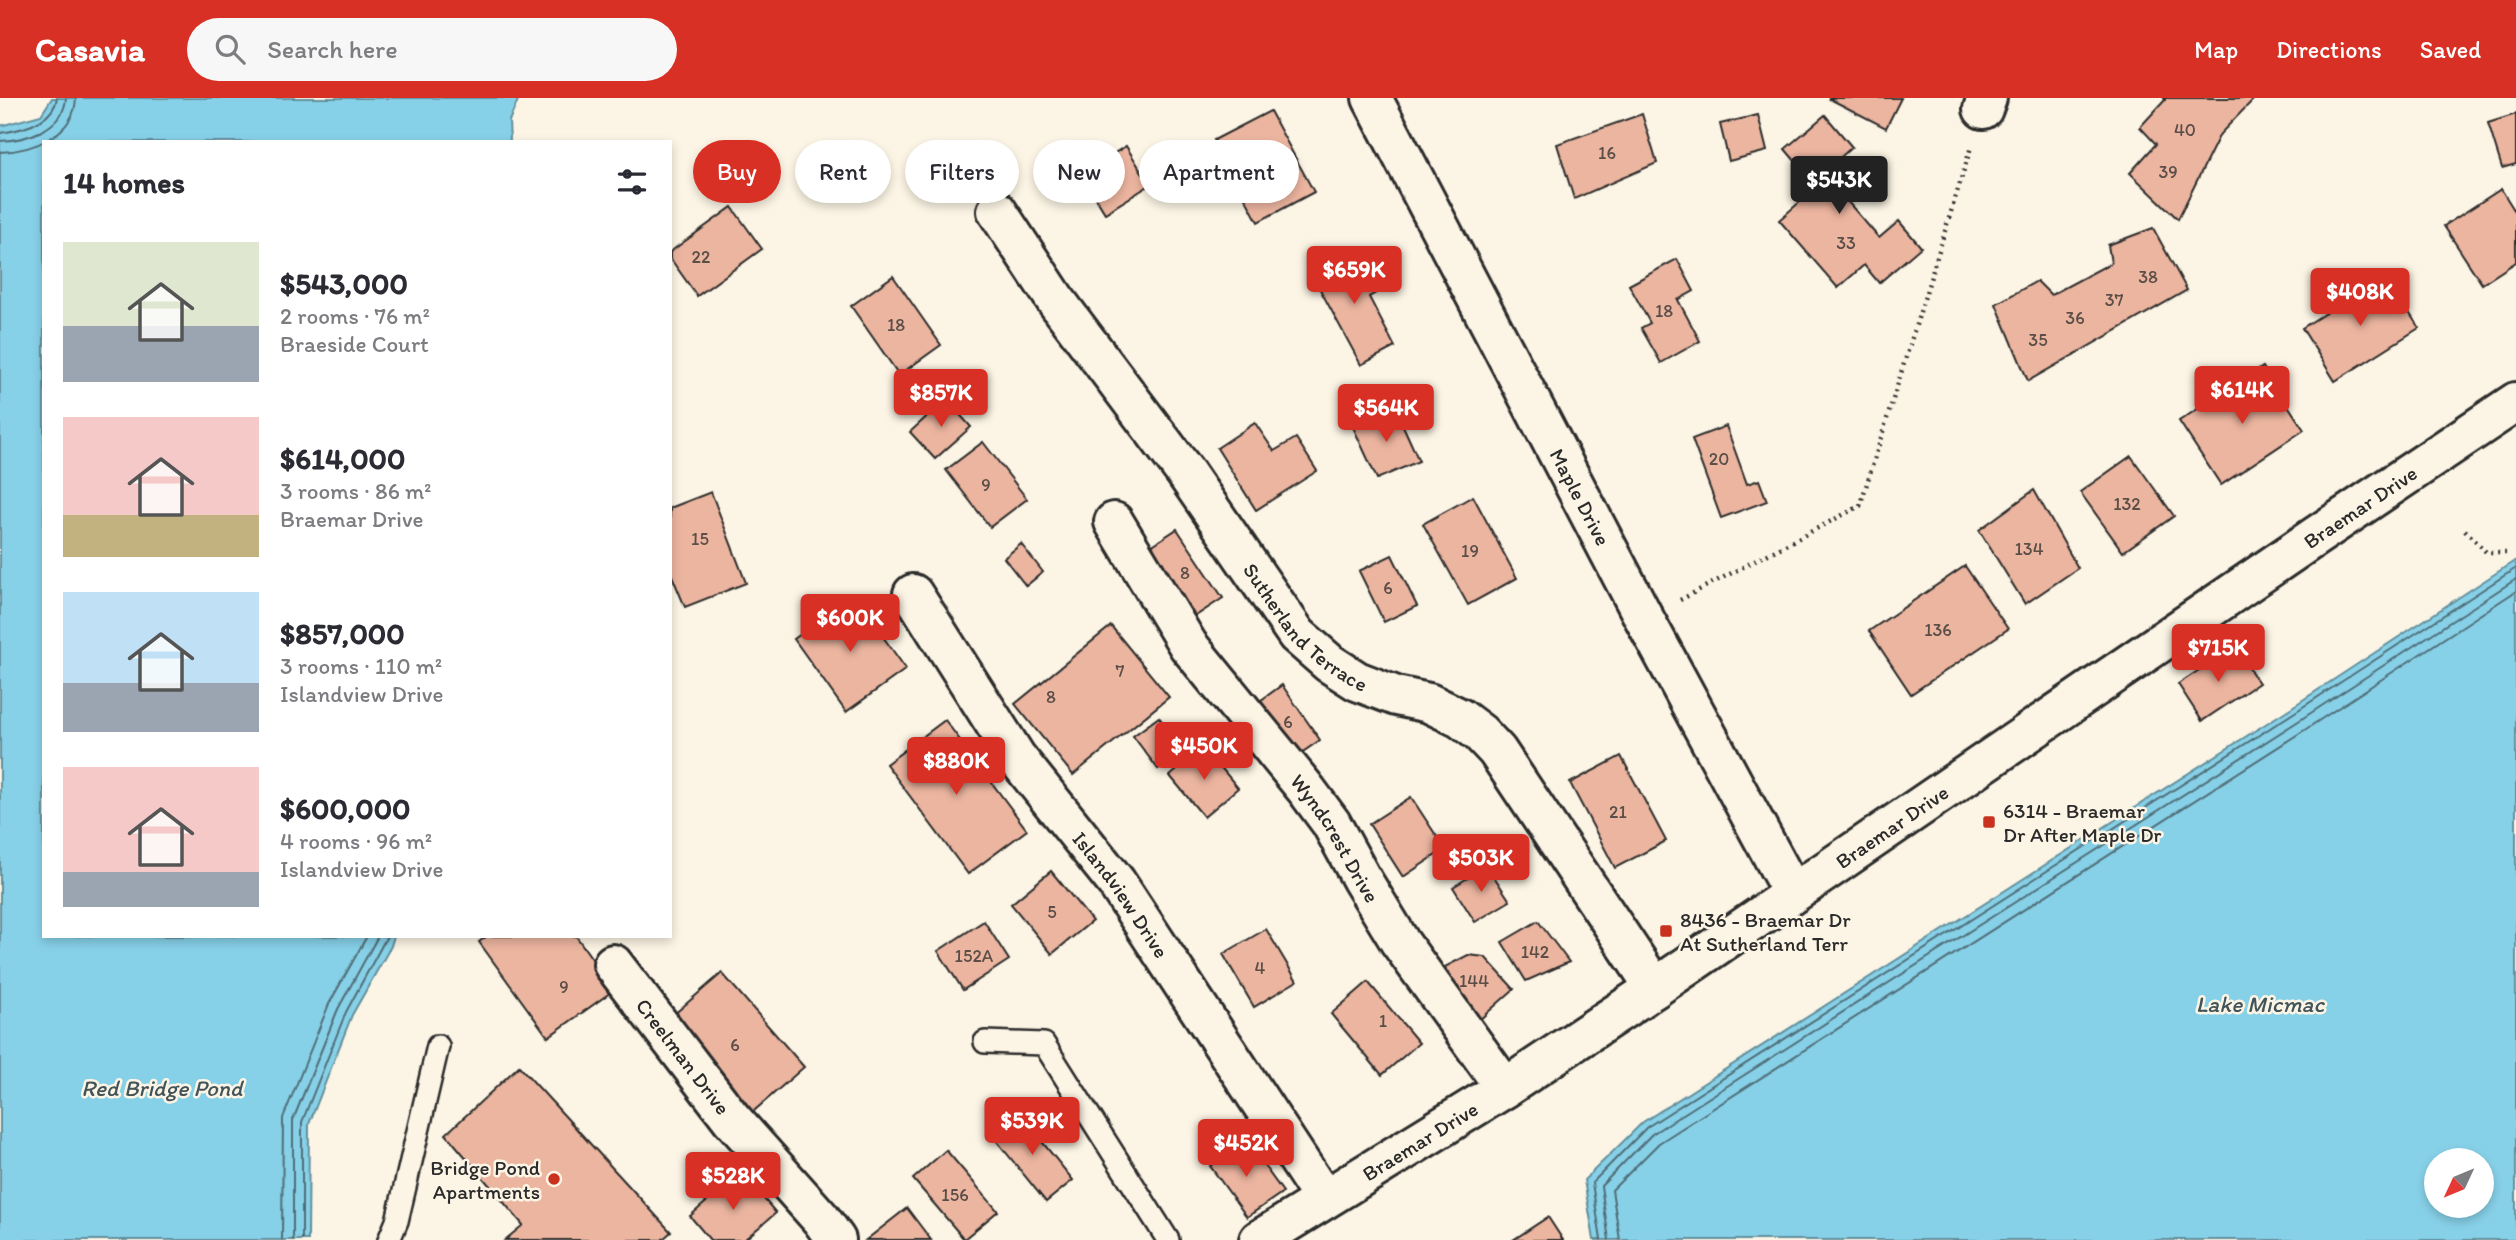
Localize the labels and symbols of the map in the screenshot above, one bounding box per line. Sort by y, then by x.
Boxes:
house number: 40 [2174,119,2196,141]
house number: 16 [1598,142,1616,164]
pin: $543K [1790,156,1888,216]
house number: 39 [2158,161,2178,183]
house number: 33 [1836,232,1856,254]
house number: 22 [692,246,711,268]
pin: $659K [1305,246,1403,306]
house number: 38 [2138,266,2158,288]
pin: $408K [2311,268,2409,328]
house number: 37 [2105,289,2123,311]
house number: 18 [1655,300,1673,322]
house number: 36 [2065,307,2085,329]
house number: 18 [887,314,905,336]
house number: 35 [2028,329,2048,351]
pin: $614K [2193,366,2291,426]
pin: $857K [892,370,990,429]
pin: $564K [1337,384,1435,444]
street label: Maple Drive [1545,444,1616,550]
house number: 20 [1709,448,1729,470]
street label: Braemar Drive [2298,460,2421,554]
house number: 9 [981,474,991,496]
house number: 132 [2113,493,2141,515]
house number: 15 [691,528,709,550]
house number: 134 [2015,538,2044,560]
house number: 19 [1461,540,1479,562]
street label: Sutherland Terrace [1239,558,1371,696]
house number: 8 [1180,562,1190,584]
house number: 6 [1383,577,1393,599]
pin: $600K [801,594,899,654]
house number: 136 [1924,619,1952,641]
pin: $715K [2169,624,2267,684]
house number: 7 [1116,660,1125,682]
house number: 8 [1046,686,1056,708]
house number: 6 [1283,711,1293,733]
pin: $450K [1155,722,1253,782]
pin: $880K [907,738,1005,797]
street label: Wyndcrest Drive [1286,769,1385,907]
street label: Braemar Drive [1830,779,1953,874]
place label: 6314 - Braemar Dr After Maple Dr [2003,798,2162,847]
house number: 21 [1609,801,1627,823]
marker: 6314 - Braemar Dr After Maple Dr [1981,814,1997,830]
street label: Islandview Drive [1068,826,1175,962]
pin: $503K [1432,834,1530,894]
house number: 5 [1047,901,1057,923]
place label: 8436 - Braemar Dr At Sutherland Terr [1680,907,1851,956]
marker: 8436 - Braemar Dr At Sutherland Terr [1658,923,1674,939]
house number: 142 [1521,941,1550,963]
house number: 152A [955,945,994,967]
house number: 4 [1255,957,1266,979]
house number: 144 [1459,970,1489,992]
house number: 9 [559,976,569,998]
water label: Lake Micmac [2196,990,2326,1018]
street label: Creelman Drive [631,993,736,1119]
house number: 1 [1379,1010,1387,1032]
house number: 6 [730,1034,740,1056]
water label: Red Bridge Pond [81,1074,245,1102]
street label: Braemar Drive [1357,1096,1482,1186]
pin: $539K [983,1098,1081,1157]
pin: $452K [1197,1119,1295,1179]
north arrow [2424,1148,2494,1218]
pin: $528K [684,1152,782,1212]
place label: Bridge Pond Apartments [430,1155,540,1204]
marker: Bridge Pond Apartments [546,1171,562,1187]
house number: 156 [941,1184,969,1206]

